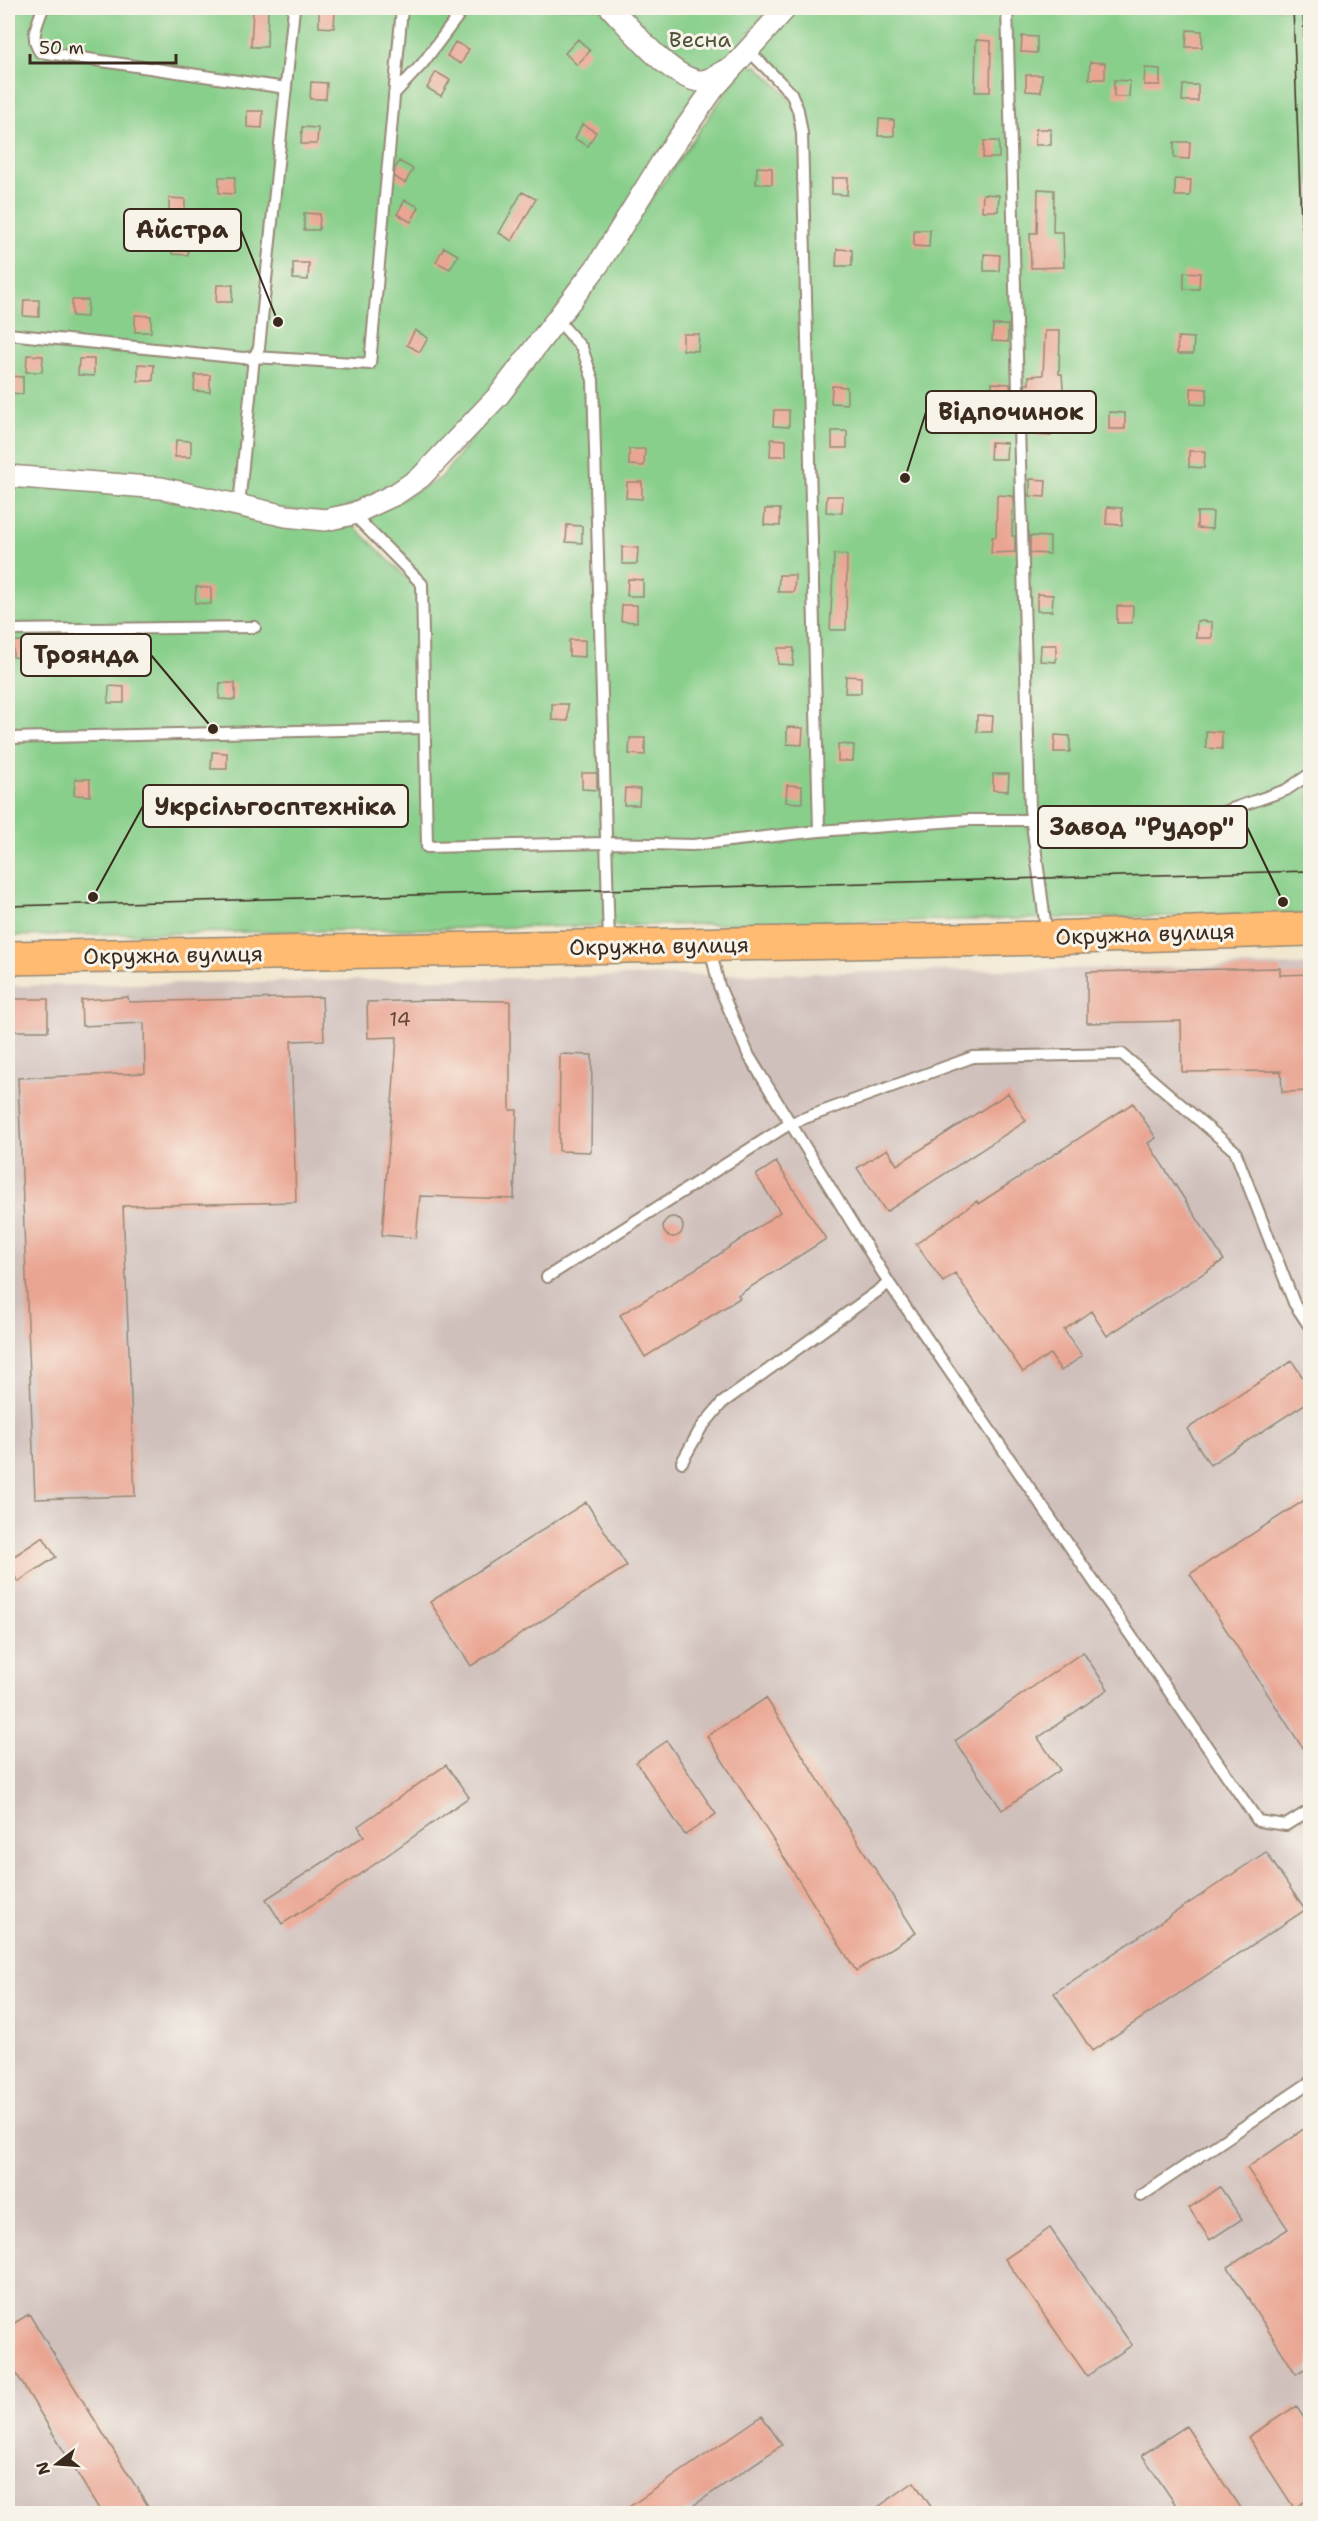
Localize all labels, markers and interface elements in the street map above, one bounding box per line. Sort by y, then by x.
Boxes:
park label: Весна [669,25,731,54]
scale bar [30,27,176,65]
text: 50 m [39,36,84,60]
callout: Айстра [124,209,241,251]
text: Айстра [136,214,229,246]
callout: Відпочинок [926,391,1096,433]
text: Відпочинок [938,396,1084,428]
callout: Троянда [21,634,151,676]
text: Троянда [33,639,139,671]
callout: Укрсільгосптехніка [143,785,408,827]
text: Укрсільгосптехніка [154,791,396,823]
callout: Завод "Рудор" [1038,806,1247,848]
text: Завод "Рудор" [1050,811,1234,843]
street label: Окружна вулиця [1055,916,1235,952]
street label: Окружна вулиця [569,930,749,962]
street label: Окружна вулиця [83,939,263,971]
house number: 14 [389,1006,411,1032]
north arrow [27,2434,87,2494]
text: N [31,2459,55,2477]

